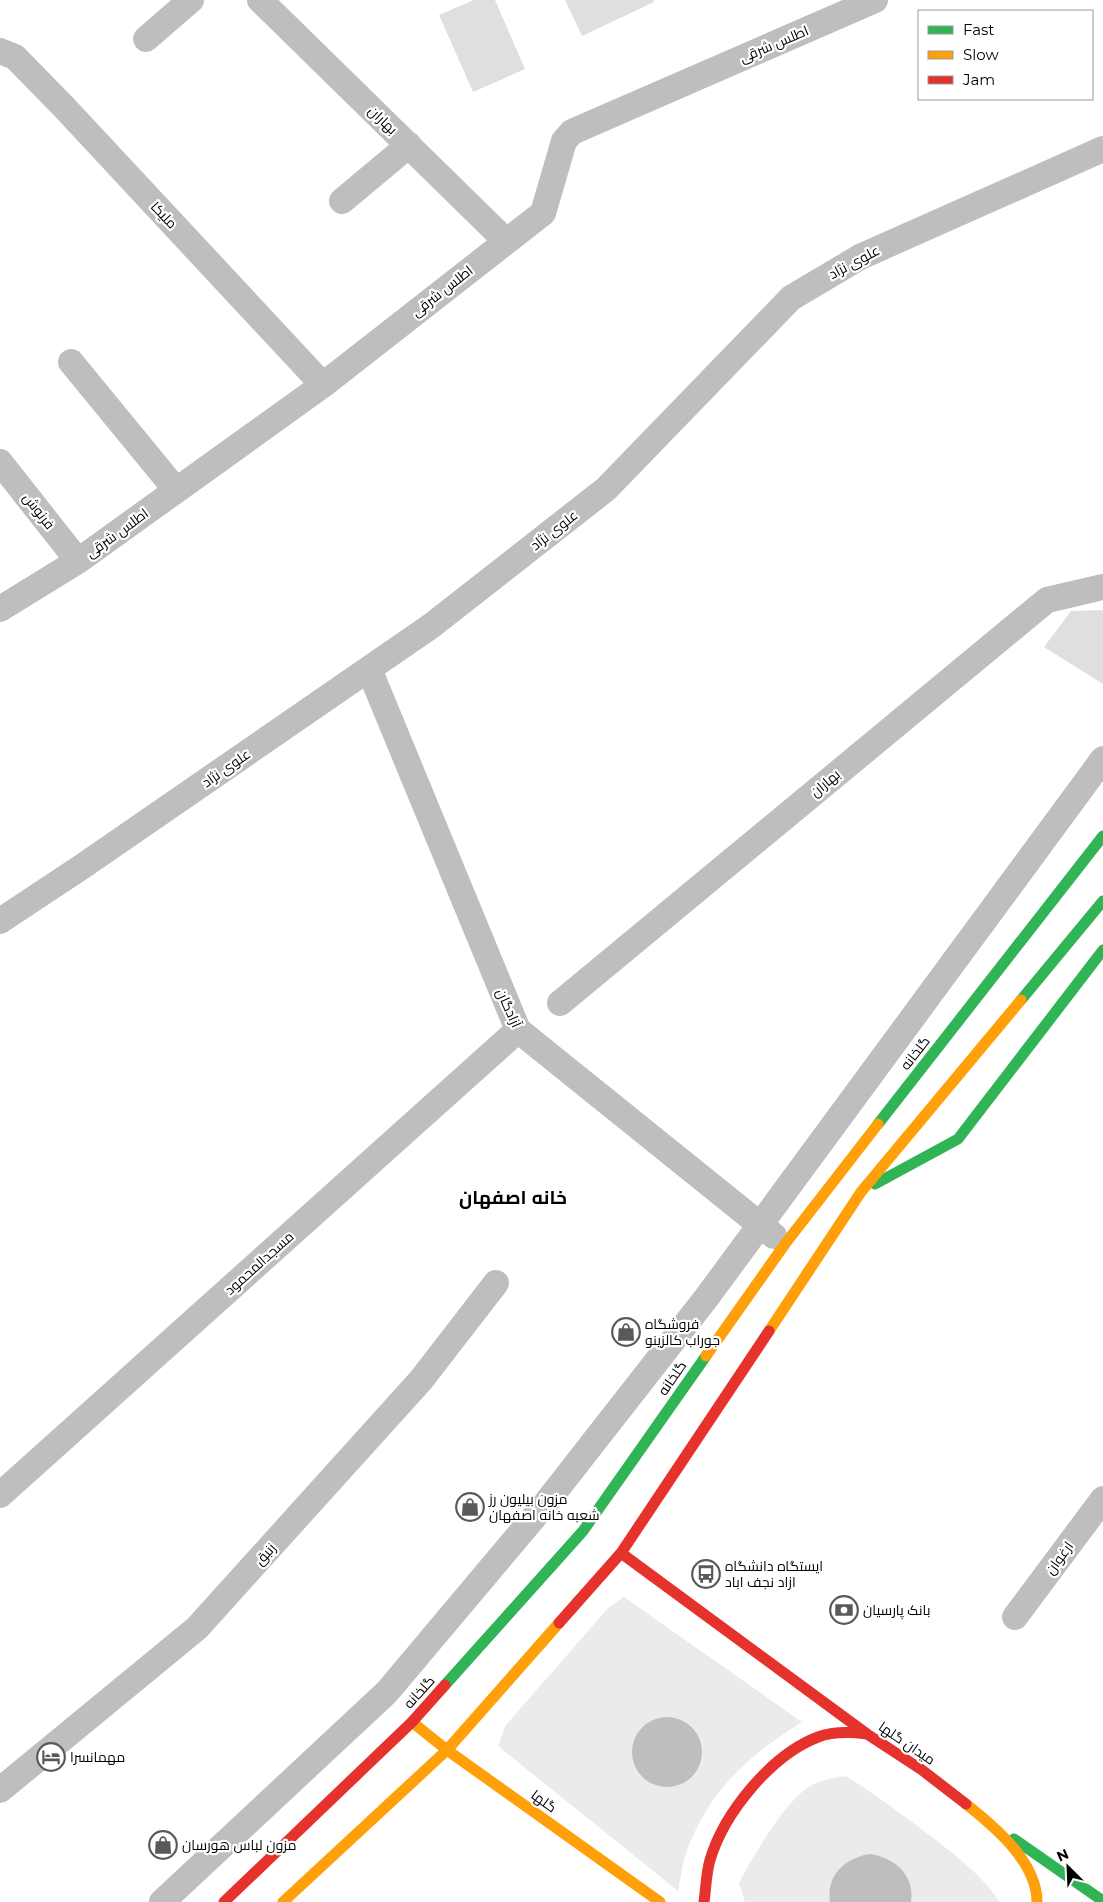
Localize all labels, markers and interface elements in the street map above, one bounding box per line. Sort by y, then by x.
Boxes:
legend [918,10,1093,100]
text: Fast [963,20,994,39]
street label: اطلس شرقی [737,21,811,67]
text: Slow [963,45,999,64]
text: Jam [962,70,995,89]
street label: بهاران [365,102,401,138]
street label: ملیکا [147,198,181,232]
street label: علوی نژاد [825,241,883,283]
street label: اطلس شرقی [408,261,476,321]
street label: فرنوش [19,489,59,533]
street label: اطلس شرقی [82,504,152,562]
street label: علوی نژاد [527,506,581,554]
street label: علوی نژاد [198,745,254,791]
street label: بهاران [806,765,844,801]
street label: آزادگان [492,986,526,1031]
street label: گلخانه [896,1032,934,1074]
district label: خانه اصفهان [459,1186,567,1209]
street label: مسجدالمحمود [221,1227,297,1299]
place label: فروشگاه جوراب کالزینو [645,1315,720,1349]
shop icon: فروشگاه جوراب کالزینو [611,1317,641,1347]
street label: گلخانه [654,1357,690,1399]
place label: مزون بیلیون رز شعبه خانه اصفهان [488,1490,600,1524]
shop icon: مزون بیلیون رز شعبه خانه اصفهان [455,1492,485,1522]
street label: ارغوان [1041,1538,1077,1578]
street label: زنبق [250,1539,280,1569]
place label: ایستگاه دانشگاه ازاد نجف اباد [725,1557,823,1591]
bus stop icon: ایستگاه دانشگاه ازاد نجف اباد [691,1559,721,1589]
bank icon: بانک پارسیان [829,1595,859,1625]
place label: بانک پارسیان [863,1601,930,1620]
street label: گلخانه [400,1672,438,1712]
street label: میدان گلها [875,1718,939,1768]
hotel icon: مهمانسرا [36,1742,66,1772]
place label: مهمانسرا [70,1748,125,1766]
street label: گلها [528,1786,560,1816]
shop icon: مزون لباس هورسان [148,1830,178,1860]
place label: مزون لباس هورسان [182,1836,296,1854]
north arrow [1043,1842,1093,1892]
text: N [1054,1845,1072,1866]

